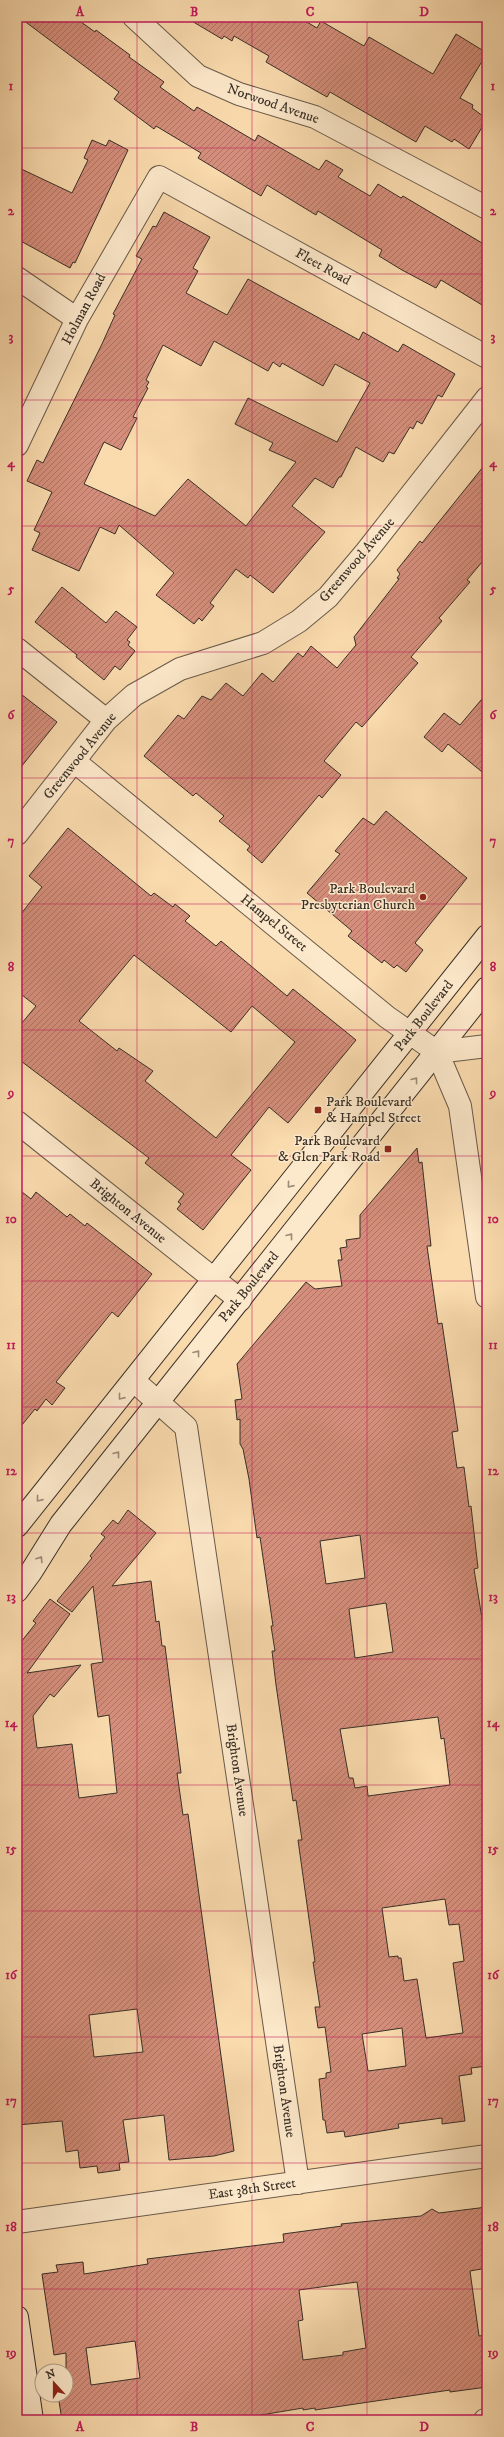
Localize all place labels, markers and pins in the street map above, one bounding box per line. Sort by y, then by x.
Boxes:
place label: Park Boulevard Presbyterian Church [301,880,416,914]
marker: Park Boulevard Presbyterian Church [418,892,428,902]
place label: Park Boulevard & Hampel Street [326,1093,422,1127]
marker: Park Boulevard & Hampel Street [313,1105,323,1115]
place label: Park Boulevard & Glen Park Road [278,1132,380,1166]
marker: Park Boulevard & Glen Park Road [383,1144,393,1154]

